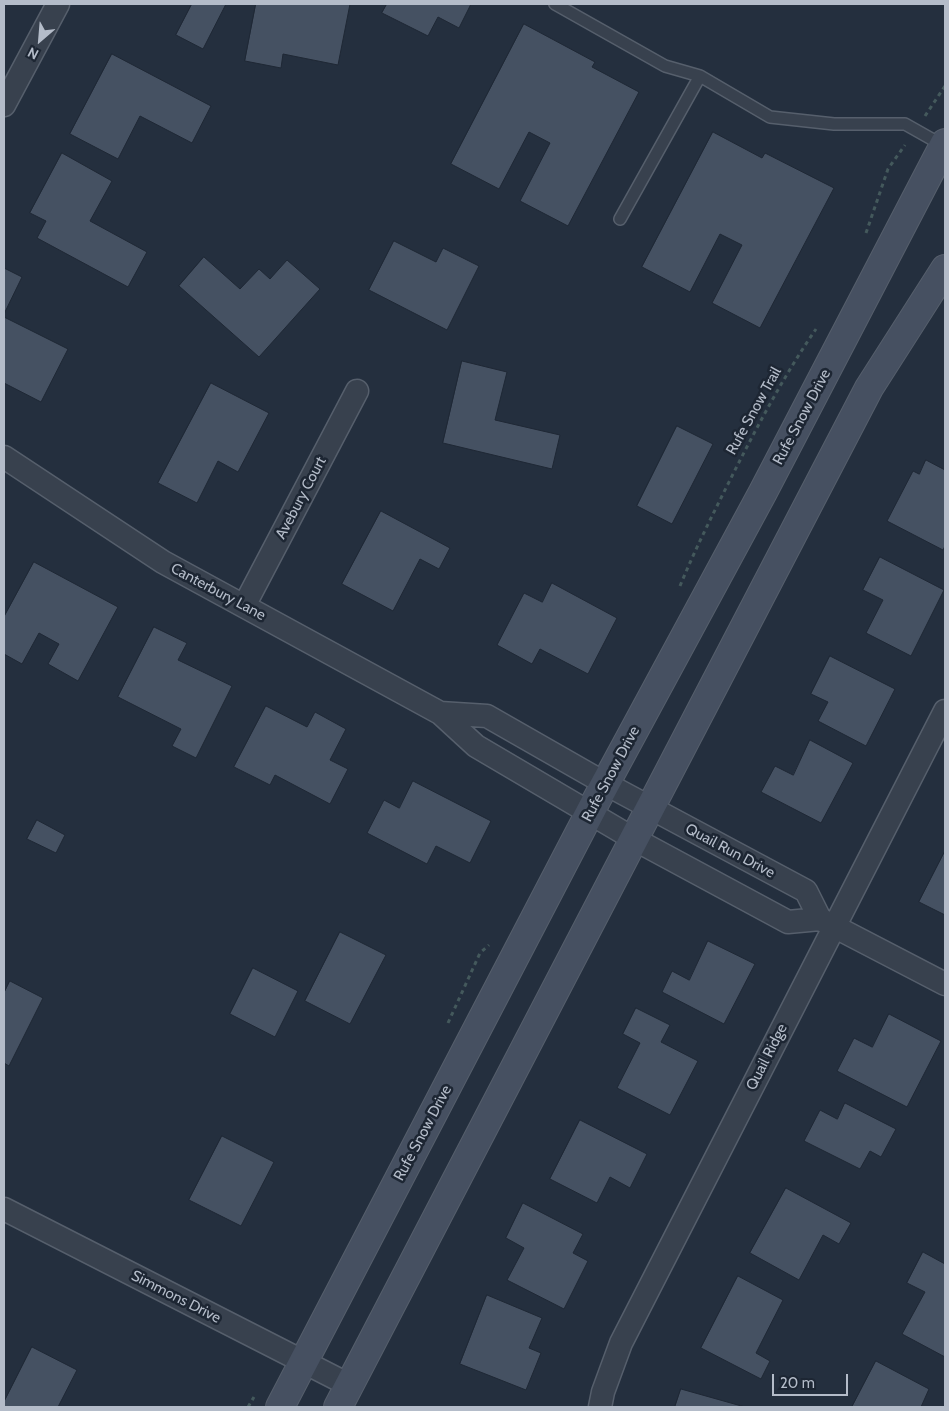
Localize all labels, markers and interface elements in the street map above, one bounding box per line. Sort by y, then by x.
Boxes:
north arrow [15,15,65,65]
text: N [25,43,42,64]
street label: Rufe Snow Trail [723,364,785,458]
street label: Rufe Snow Drive [769,366,835,468]
street label: Avebury Court [272,454,330,542]
street label: Canterbury Lane [168,559,268,625]
street label: Rufe Snow Drive [578,723,644,825]
street label: Quail Run Drive [682,820,778,882]
street label: Quail Ridge [743,1021,791,1093]
street label: Rufe Snow Drive [390,1082,456,1184]
street label: Simmons Drive [128,1267,224,1327]
scale bar [774,1364,850,1396]
text: 20 m [780,1374,815,1392]

